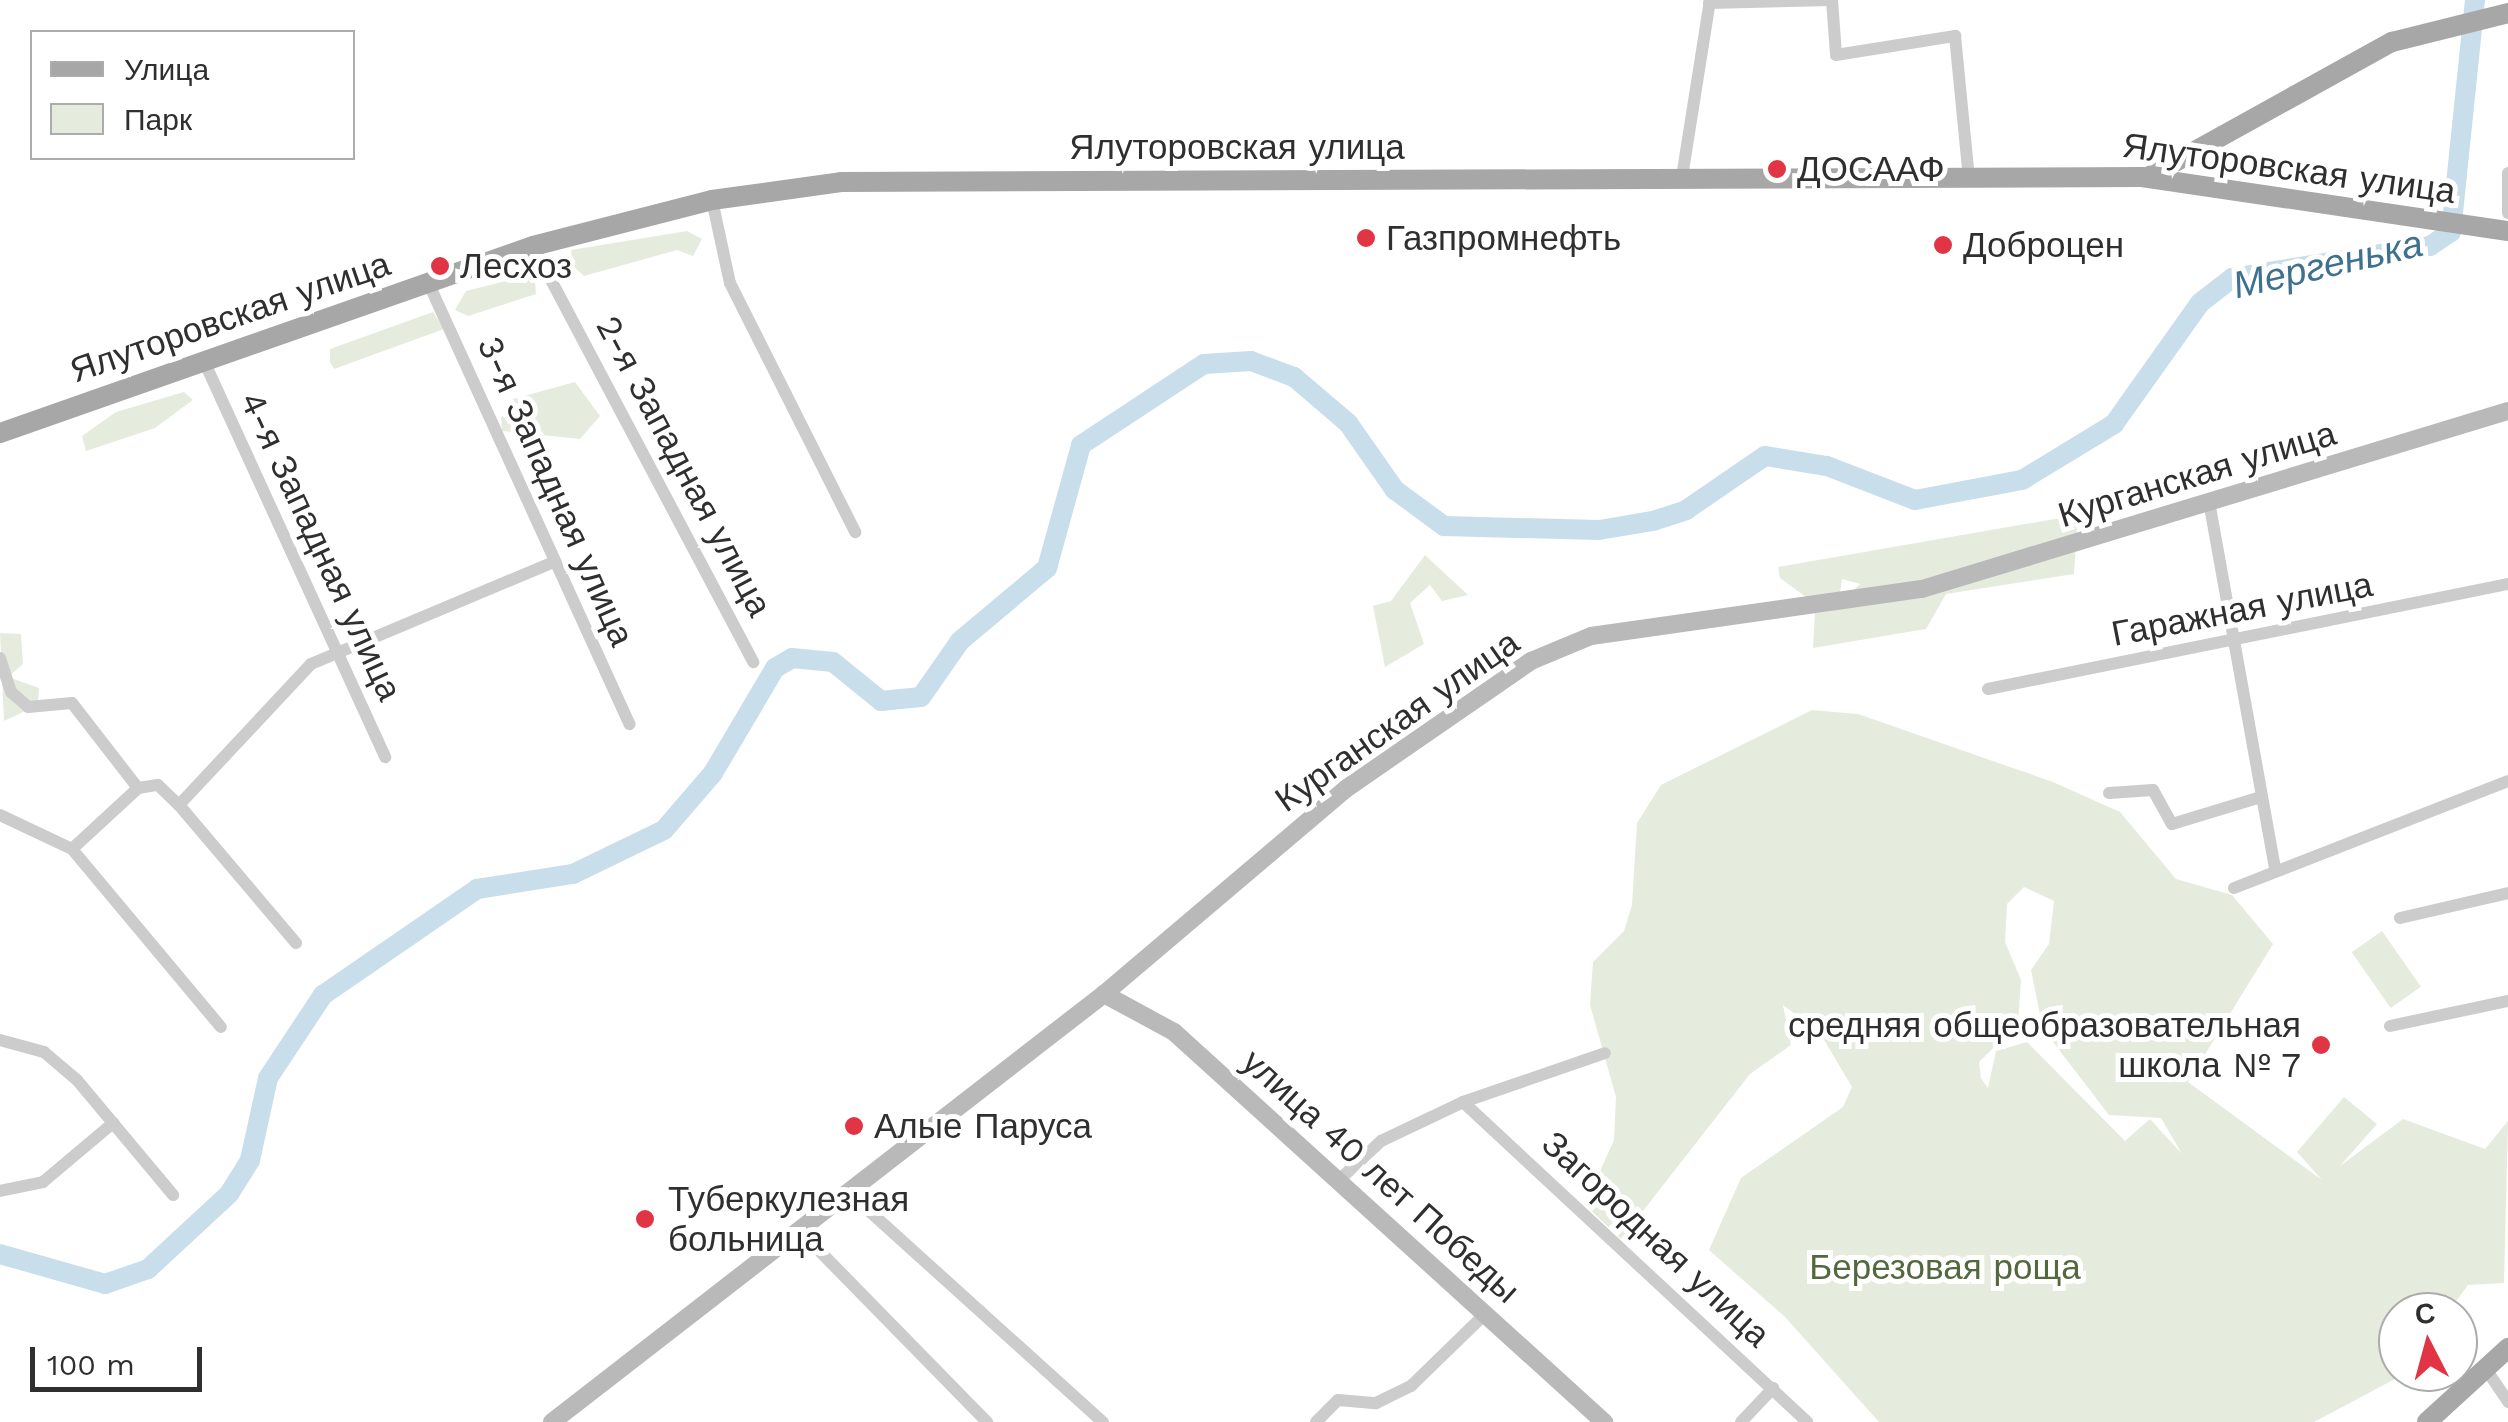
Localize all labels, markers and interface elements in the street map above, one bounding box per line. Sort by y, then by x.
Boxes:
legend [30,30,355,160]
text: Улица [124,52,209,87]
text: Парк [124,102,192,137]
street label: Ялуторовская улица [2120,124,2458,212]
street label: Ялуторовская улица [1069,126,1405,168]
place label: ДОСААФ [1797,148,1945,190]
marker: ДОСААФ [1766,158,1788,180]
place label: Газпромнефть [1386,217,1621,259]
water label: Мергенька [2229,221,2427,309]
place label: Доброцен [1963,224,2124,266]
marker: Газпромнефть [1355,227,1377,249]
marker: Доброцен [1932,234,1954,256]
street label: Ялуторовская улица [65,243,395,391]
place label: Лесхоз [460,245,572,287]
marker: Лесхоз [429,255,451,277]
street label: 2-я Западная улица [587,309,781,623]
street label: 3-я Западная улица [469,330,643,652]
street label: 4-я Западная улица [231,385,411,707]
street label: Курганская улица [2053,412,2341,536]
street label: Гаражная улица [2108,563,2376,655]
street label: Курганская улица [1267,621,1527,821]
place label: средняя общеобразовательная школа № 7 [1788,1004,2301,1086]
marker: средняя общеобразовательная школа № 7 [2310,1034,2332,1056]
street label: улица 40 лет Победы [1234,1040,1528,1312]
place label: Алые Паруса [874,1105,1092,1147]
marker: Алые Паруса [843,1115,865,1137]
street label: Загородная улица [1533,1123,1779,1355]
place label: Туберкулезная больница [668,1178,909,1260]
marker: Туберкулезная больница [632,1206,658,1232]
park label: Березовая роща [1809,1246,2081,1288]
north arrow [2378,1292,2478,1392]
text: С [2413,1296,2437,1331]
scale bar [35,1327,208,1389]
text: 100 m [47,1347,135,1382]

